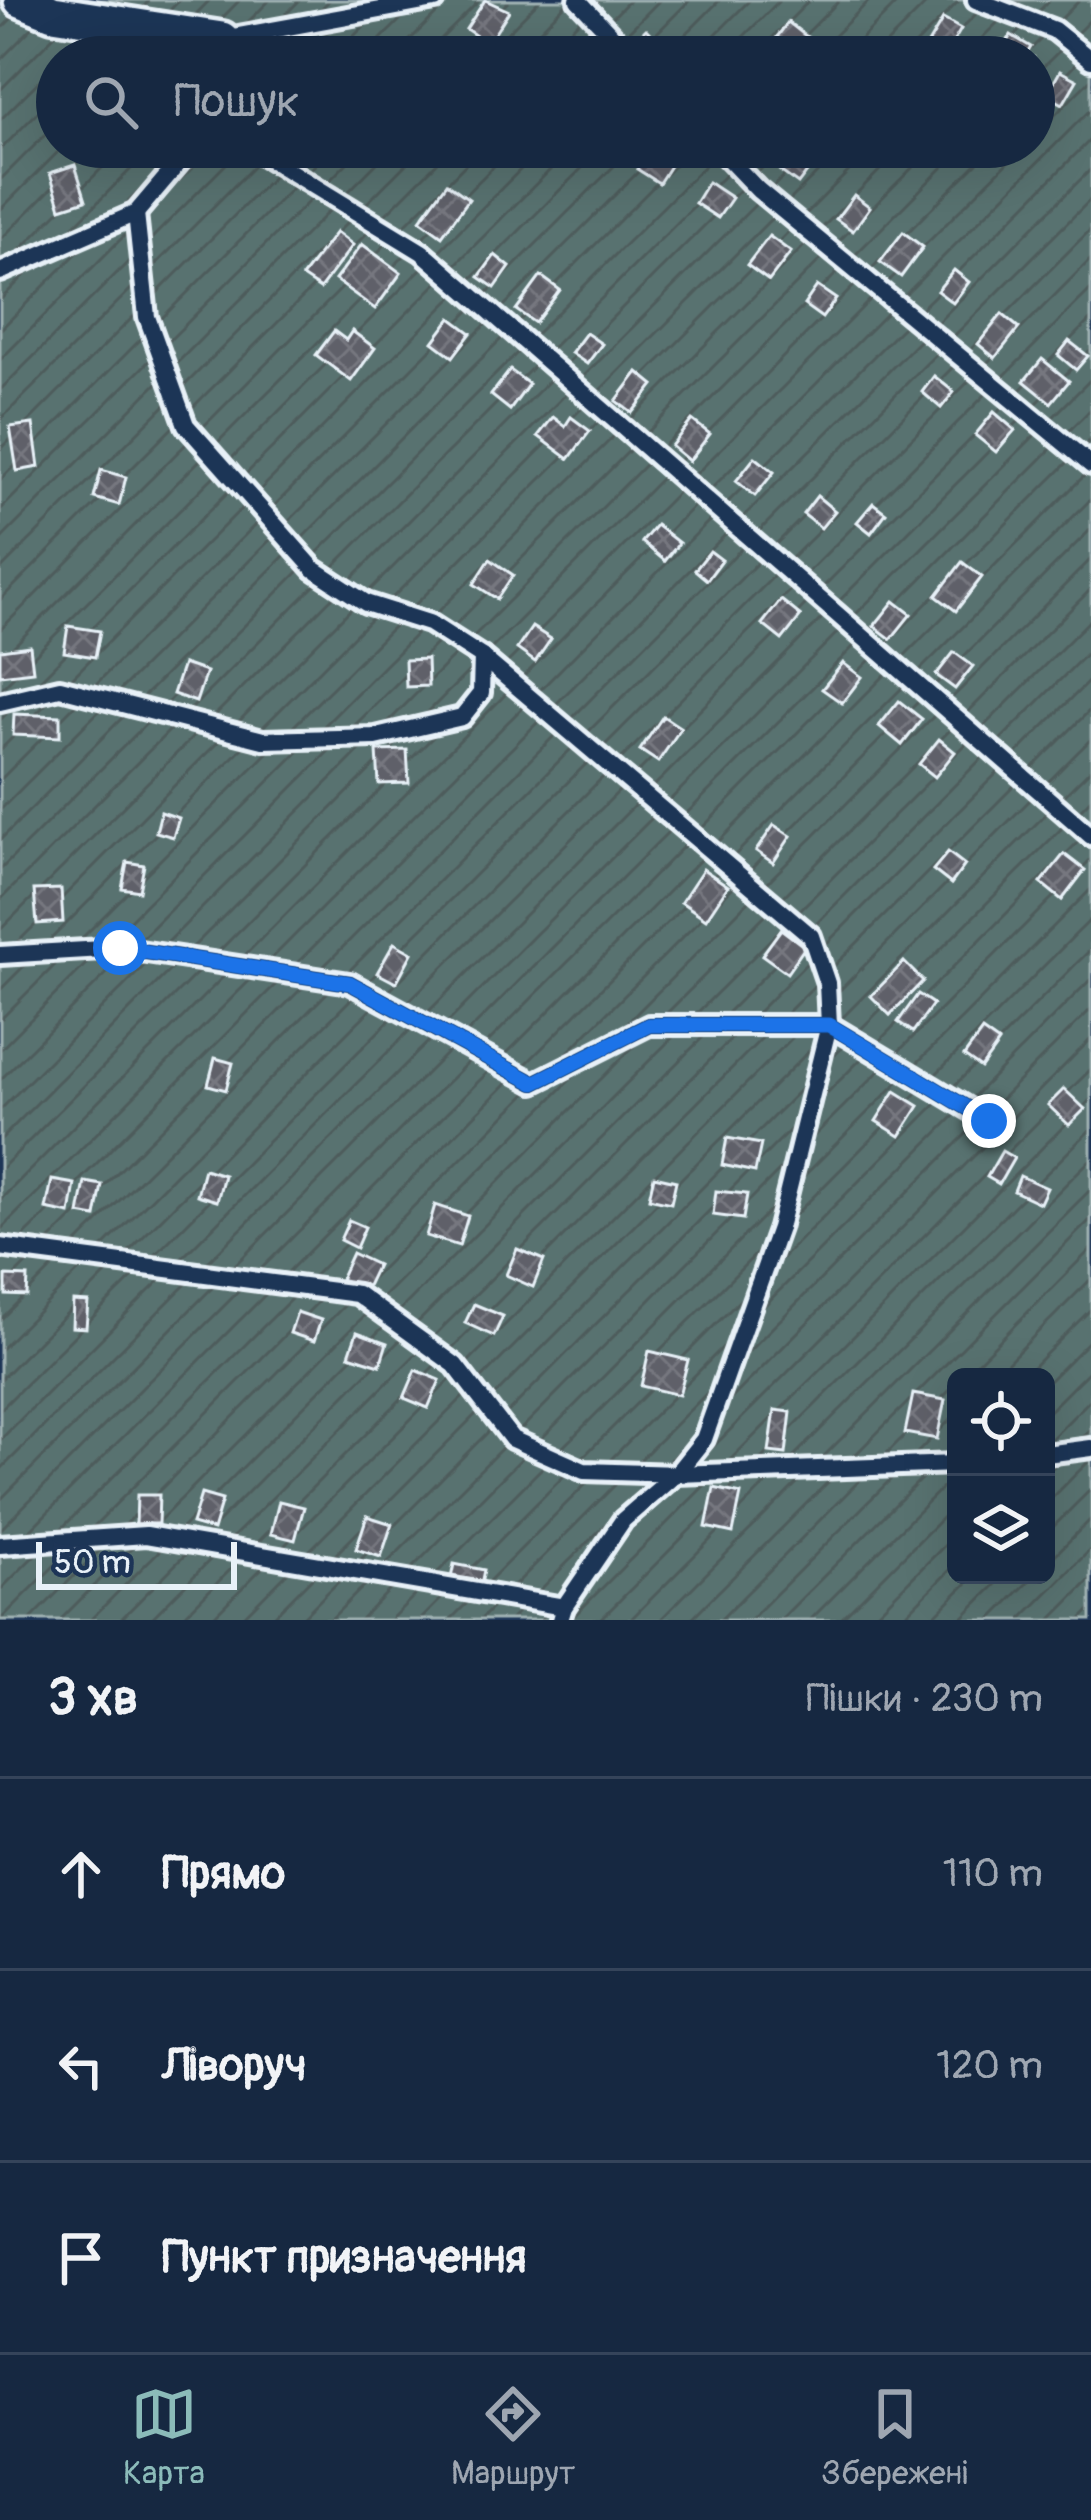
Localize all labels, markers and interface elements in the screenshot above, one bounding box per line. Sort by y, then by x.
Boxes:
search box [36,36,1055,168]
icon: search [78,69,144,135]
text: Пошук [174,74,299,130]
route start [93,921,147,975]
route end [962,1094,1016,1148]
map controls [947,1368,1055,1584]
button: locate [947,1368,1055,1476]
button: layers [947,1476,1055,1584]
scale bar [36,1536,237,1589]
text: 50 m [54,1542,131,1583]
text: 3 хв [48,1666,138,1730]
text: Пішки · 230 m [806,1674,1043,1723]
icon: ahead [48,1841,114,1907]
text: Прямо [162,1846,285,1902]
text: 110 m [943,1849,1043,1898]
icon: left [48,2033,114,2099]
text: Ліворуч [162,2038,307,2094]
text: 120 m [936,2041,1043,2090]
icon: arrive [48,2225,114,2291]
text: Пункт призначення [162,2230,526,2286]
tab: Карта [123,2381,205,2494]
tab: Маршрут [451,2381,575,2494]
tab: Збережені [821,2381,968,2494]

